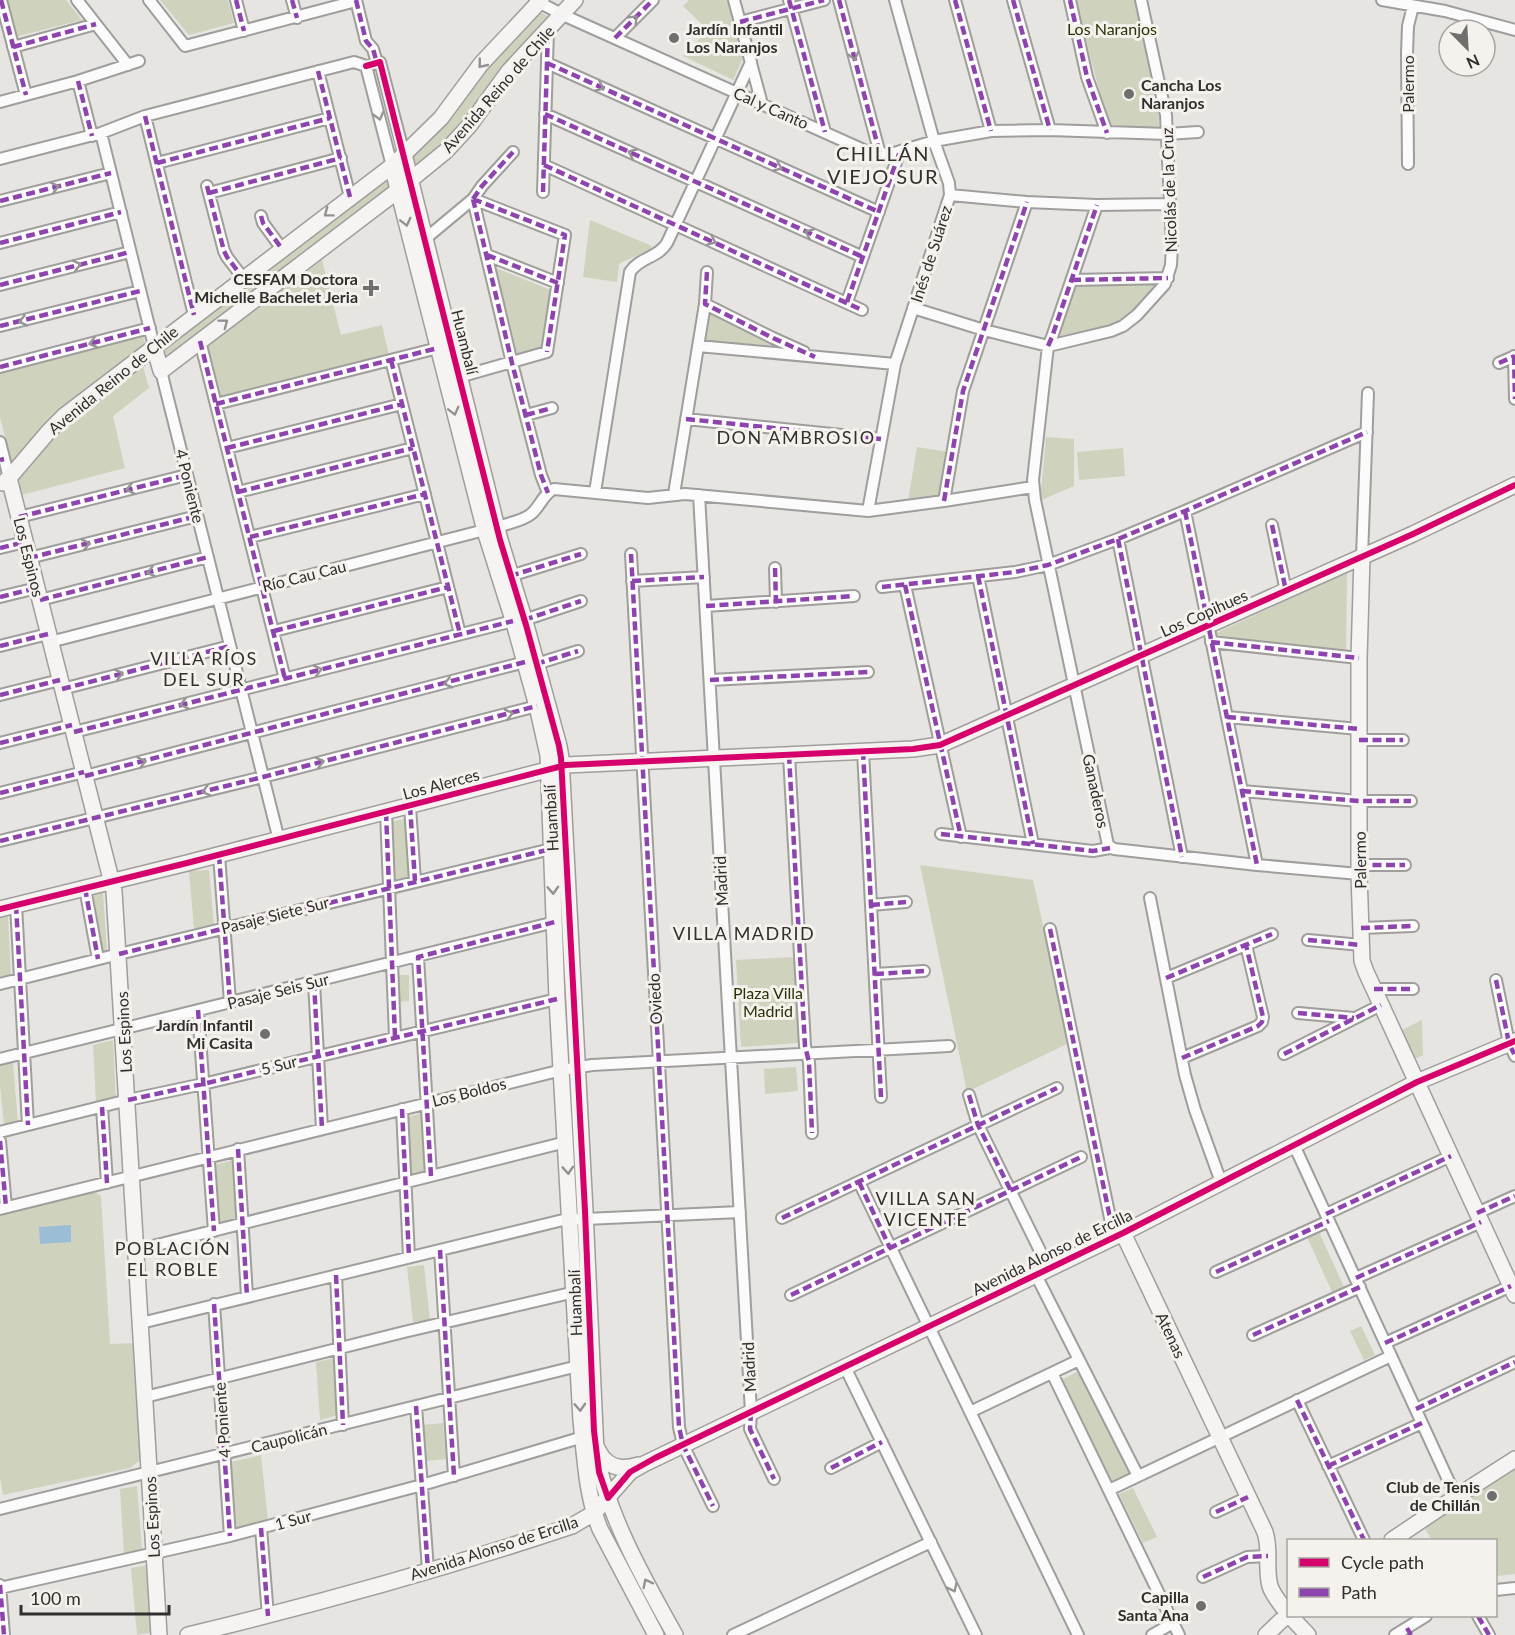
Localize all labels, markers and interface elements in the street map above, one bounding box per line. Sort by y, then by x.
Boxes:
one-way arrow [627,16,638,27]
north arrow [1437,18,1497,78]
place label: Jardín Infantil Los Naranjos [686,19,783,56]
park label: Los Naranjos [1067,19,1157,38]
street label: Avenida Reino de Chile [437,21,558,156]
marker: Jardín Infantil Los Naranjos [667,31,681,45]
one-way arrow [847,51,859,61]
text: N [1464,51,1483,73]
street label: Palermo [1398,55,1417,113]
one-way arrow [479,57,490,68]
place label: Cancha Los Naranjos [1141,75,1222,112]
one-way arrow [594,80,605,92]
street label: Cal y Canto [731,83,812,133]
marker: Cancha Los Naranjos [1122,87,1136,101]
one-way arrow [372,110,384,121]
street label: Nicolás de la Cruz [1157,127,1180,253]
district label: CHILLÁN VIEJO SUR [827,141,939,188]
one-way arrow [627,148,638,160]
one-way arrow [772,160,783,172]
one-way arrow [50,182,60,195]
street label: Inés de Suárez [906,203,955,305]
one-way arrow [324,206,335,217]
one-way arrow [399,217,412,227]
one-way arrow [805,228,816,240]
one-way arrow [705,234,716,246]
one-way arrow [72,260,82,273]
place label: CESFAM Doctora Michelle Bachelet Jeria [194,269,358,306]
marker: CESFAM Doctora Michelle Bachelet Jeria [362,279,380,297]
street label: Huambalí [448,307,483,378]
one-way arrow [18,313,28,326]
one-way arrow [217,319,228,330]
street label: Avenida Reino de Chile [44,321,181,438]
one-way arrow [88,335,98,348]
one-way arrow [447,406,460,416]
district label: DON AMBROSIO [716,426,876,448]
street label: 4 Poniente [172,447,209,525]
one-way arrow [125,482,135,495]
street label: Los Espinos [10,515,49,599]
one-way arrow [81,538,91,551]
street label: Río Cau Cau [260,556,348,595]
one-way arrow [146,564,156,577]
street label: Los Copihues [1157,585,1250,640]
district label: VILLA RÍOS DEL SUR [150,647,258,690]
one-way arrow [313,665,323,678]
one-way arrow [114,669,124,682]
one-way arrow [443,675,453,688]
one-way arrow [180,697,190,710]
one-way arrow [503,708,513,721]
street label: Ganaderos [1079,752,1114,830]
one-way arrow [136,756,146,769]
one-way arrow [315,757,325,770]
street label: Los Alerces [400,764,481,803]
one-way arrow [201,783,211,796]
street label: Huambalí [539,783,562,852]
street label: Palermo [1349,831,1370,889]
street label: Madrid [710,855,731,907]
one-way arrow [546,886,559,895]
street label: Pasaje Siete Sur [219,892,331,937]
district label: VILLA MADRID [673,922,815,944]
street label: Pasaje Seis Sur [225,969,331,1012]
street label: Oviedo [644,973,665,1025]
park label: Plaza Villa Madrid [733,983,803,1020]
street label: Los Espinos [112,991,135,1073]
place label: Jardín Infantil Mi Casita [156,1015,253,1052]
marker: Jardín Infantil Mi Casita [258,1027,272,1041]
street label: 5 Sur [259,1051,299,1078]
street label: Los Boldos [430,1073,508,1110]
one-way arrow [561,1166,574,1175]
district label: VILLA SAN VICENTE [876,1187,976,1230]
street label: Avenida Alonso de Ercilla [969,1205,1135,1299]
district label: POBLACIÓN EL ROBLE [115,1237,231,1280]
street label: Huambalí [564,1268,585,1337]
street label: Atenas [1153,1309,1190,1361]
street label: Madrid [738,1341,759,1393]
street label: 4 Poniente [209,1382,234,1459]
one-way arrow [574,1402,587,1411]
street label: Caupolicán [249,1419,329,1456]
street label: Los Espinos [140,1476,163,1558]
place label: Club de Tenis de Chillán [1386,1477,1480,1514]
marker: Club de Tenis de Chillán [1485,1489,1499,1503]
street label: 1 Sur [273,1506,313,1533]
street label: Avenida Alonso de Ercilla [407,1511,580,1584]
legend [1287,1539,1497,1617]
text: Cycle path [1341,1551,1424,1573]
scale bar [21,1578,170,1616]
one-way arrow [643,1579,655,1590]
text: Path [1341,1581,1377,1603]
one-way arrow [946,1582,958,1593]
text: 100 m [30,1587,81,1609]
place label: Capilla Santa Ana [1118,1587,1189,1624]
marker: Capilla Santa Ana [1194,1599,1208,1613]

